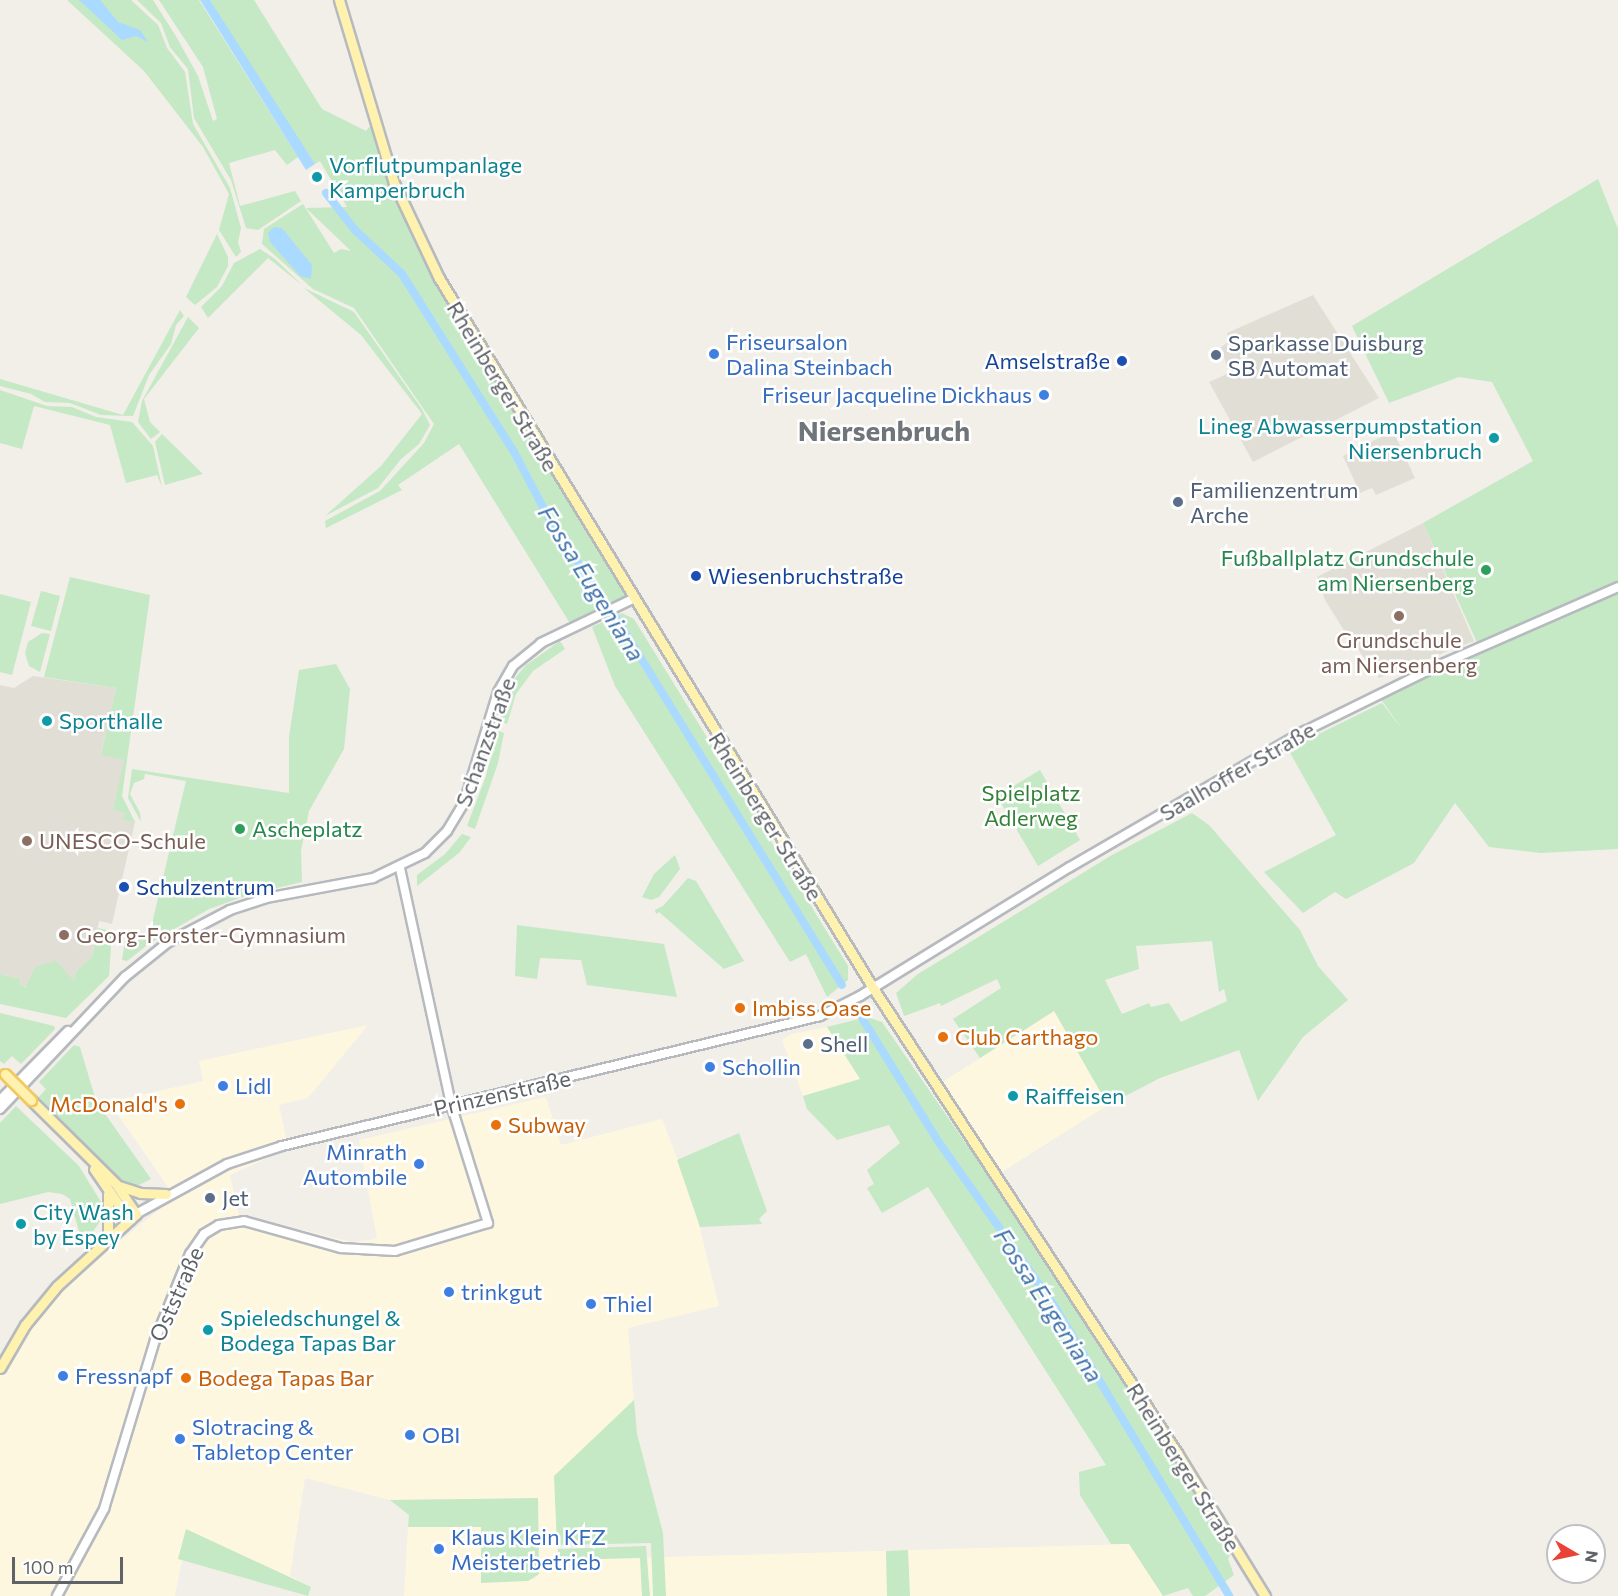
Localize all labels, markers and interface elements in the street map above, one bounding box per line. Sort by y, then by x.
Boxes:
place label: Vorflutpumpanlage Kamperbruch [329,151,522,202]
marker: Vorflutpumpanlage Kamperbruch [310,170,324,184]
street label: Rheinberger Straße [442,296,564,476]
place label: Friseursalon Dalina Steinbach [726,328,893,380]
place label: Sparkasse Duisburg SB Automat [1228,329,1424,380]
marker: Friseursalon Dalina Steinbach [707,347,721,361]
place label: Amselstraße [984,348,1110,374]
marker: Sparkasse Duisburg SB Automat [1209,348,1223,362]
marker: Amselstraße [1115,354,1129,368]
place label: Friseur Jacqueline Dickhaus [762,382,1032,408]
marker: Friseur Jacqueline Dickhaus [1037,388,1051,402]
place label: Lineg Abwasserpumpstation Niersenbruch [1198,412,1482,464]
district label: Niersenbruch [798,413,970,447]
marker: Lineg Abwasserpumpstation Niersenbruch [1487,431,1501,445]
place label: Familienzentrum Arche [1190,476,1358,528]
marker: Familienzentrum Arche [1171,495,1185,509]
water label: Fossa Eugeniana [533,500,651,666]
place label: Fußballplatz Grundschule am Niersenberg [1221,544,1474,596]
place label: Wiesenbruchstraße [708,563,903,589]
marker: Fußballplatz Grundschule am Niersenberg [1479,563,1493,577]
marker: Wiesenbruchstraße [689,569,703,583]
marker: Grundschule am Niersenberg [1392,609,1406,623]
place label: Grundschule am Niersenberg [1321,626,1477,678]
street label: Schanzstraße [449,674,521,810]
place label: Sporthalle [59,708,163,734]
marker: Sporthalle [40,714,54,728]
street label: Saalhoffer Straße [1155,716,1319,826]
street label: Rheinberger Straße [703,727,829,905]
park label: Spielplatz Adlerweg [982,779,1080,830]
place label: Ascheplatz [252,816,362,842]
marker: Ascheplatz [233,822,247,836]
place label: UNESCO-Schule [39,828,206,854]
marker: UNESCO-Schule [20,834,34,848]
place label: Schulzentrum [136,874,275,900]
marker: Schulzentrum [117,880,131,894]
place label: Georg-Forster-Gymnasium [76,922,346,948]
marker: Georg-Forster-Gymnasium [57,928,71,942]
place label: Imbiss Oase [752,995,871,1021]
marker: Imbiss Oase [733,1001,747,1015]
place label: Club Carthago [955,1024,1099,1050]
marker: Club Carthago [936,1030,950,1044]
place label: Shell [820,1031,868,1057]
marker: Shell [801,1037,815,1051]
place label: Schollin [722,1054,801,1080]
marker: Schollin [703,1060,717,1074]
street label: Prinzenstraße [431,1064,573,1122]
place label: Lidl [235,1073,272,1099]
marker: Lidl [216,1079,230,1093]
place label: Raiffeisen [1025,1083,1125,1109]
marker: Raiffeisen [1006,1089,1020,1103]
place label: McDonald's [50,1091,168,1117]
marker: McDonald's [173,1097,187,1111]
place label: Subway [508,1112,586,1138]
marker: Subway [489,1118,503,1132]
place label: Minrath Autombile [303,1138,407,1190]
marker: Minrath Autombile [412,1157,426,1171]
place label: Jet [222,1185,249,1211]
marker: Jet [203,1191,217,1205]
place label: City Wash by Espey [33,1198,134,1250]
marker: City Wash by Espey [14,1217,28,1231]
water label: Fossa Eugeniana [988,1222,1110,1388]
street label: Oststraße [143,1243,209,1345]
place label: trinkgut [461,1279,542,1305]
marker: trinkgut [442,1285,456,1299]
place label: Thiel [603,1291,653,1317]
marker: Thiel [584,1297,598,1311]
place label: Spieledschungel & Bodega Tapas Bar [220,1304,401,1356]
marker: Spieledschungel & Bodega Tapas Bar [201,1323,215,1337]
place label: Fressnapf [75,1363,173,1389]
place label: Bodega Tapas Bar [198,1365,374,1391]
marker: Fressnapf [56,1369,70,1383]
marker: Bodega Tapas Bar [179,1371,193,1385]
street label: Rheinberger Straße [1121,1378,1247,1556]
place label: Slotracing & Tabletop Center [192,1413,354,1464]
place label: OBI [422,1422,460,1448]
marker: OBI [403,1428,417,1442]
marker: Slotracing & Tabletop Center [173,1432,187,1446]
place label: Klaus Klein KFZ Meisterbetrieb [451,1523,606,1574]
north arrow [1546,1524,1606,1584]
marker: Klaus Klein KFZ Meisterbetrieb [432,1542,446,1556]
scale bar [15,1545,126,1583]
text: N [1582,1549,1603,1564]
text: 100 m [23,1556,73,1578]

